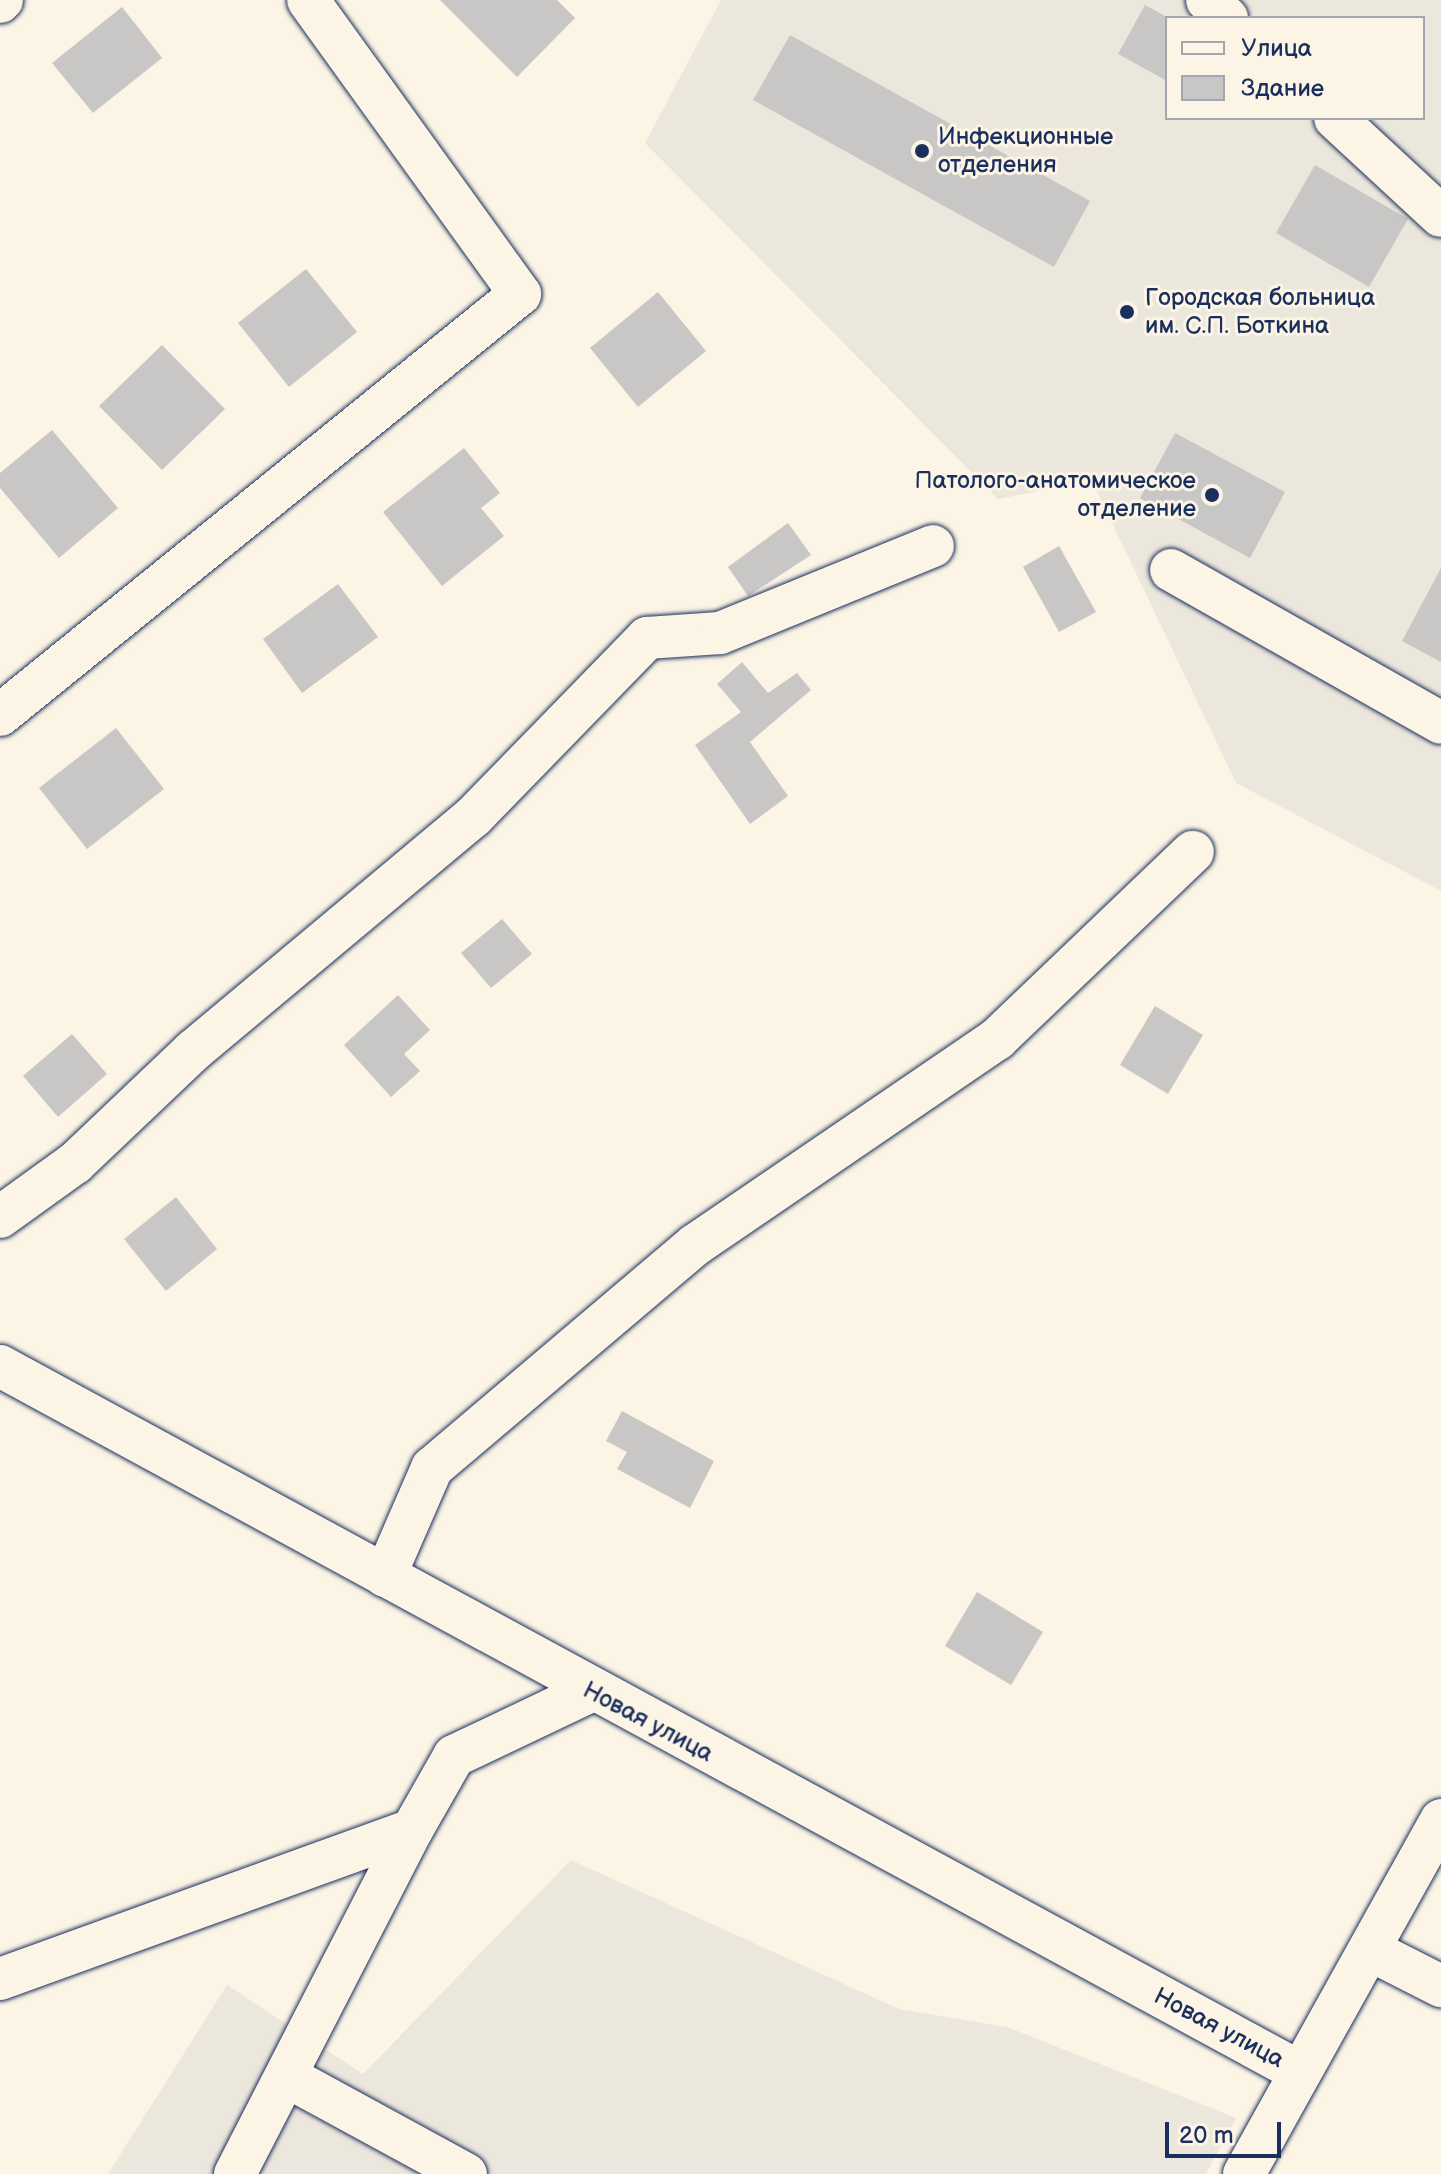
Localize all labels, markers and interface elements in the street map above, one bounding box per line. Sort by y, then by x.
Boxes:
legend [1165,16,1425,120]
text: Улица [1241,34,1312,63]
text: Здание [1241,74,1324,103]
place label: Инфекционные отделения [938,123,1113,179]
marker: Инфекционные отделения [913,142,931,160]
place label: Городская больница им. С.П. Боткина [1145,284,1375,340]
marker: Городская больница им. С.П. Боткина [1116,301,1138,323]
place label: Патолого-анатомическое отделение [914,467,1196,523]
marker: Патолого-анатомическое отделение [1203,486,1221,504]
street label: Новая улица [578,1676,718,1768]
street label: Новая улица [1149,1982,1289,2074]
scale bar [1169,2106,1285,2156]
text: 20 m [1179,2121,1234,2150]

